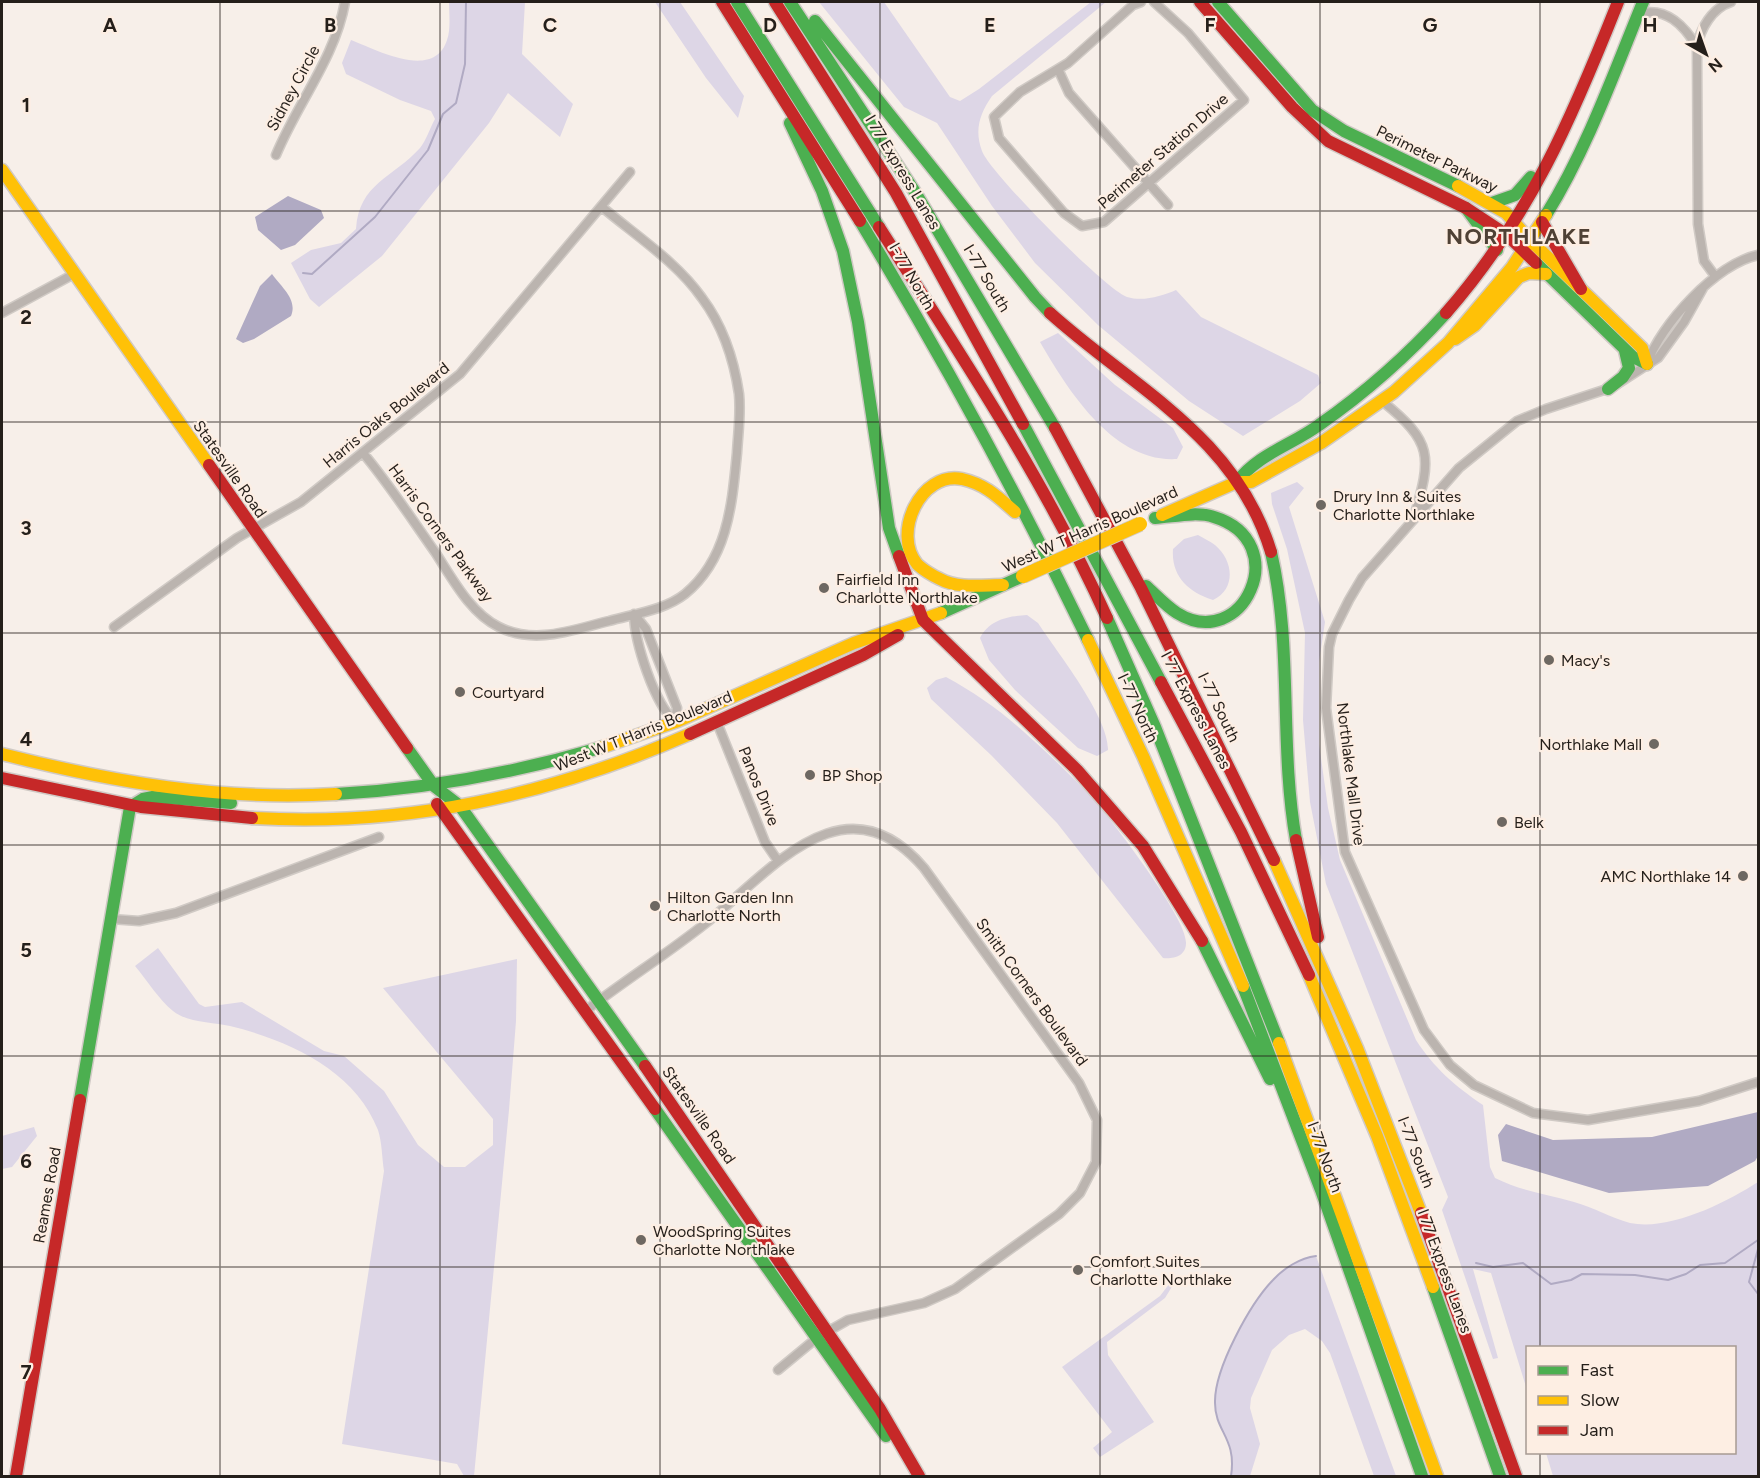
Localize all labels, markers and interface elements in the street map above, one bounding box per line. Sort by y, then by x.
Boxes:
text: A [103,13,118,37]
text: B [324,13,336,37]
text: C [543,13,557,37]
text: D [763,13,777,37]
text: E [984,13,996,37]
text: F [1204,13,1216,37]
text: G [1423,13,1438,37]
text: H [1643,13,1658,37]
north arrow [1676,24,1736,84]
street label: Sidney Circle [262,42,324,134]
text: N [1704,54,1726,76]
street label: Perimeter Station Drive [1094,89,1232,213]
text: 1 [22,93,30,117]
street label: I 77 Express Lanes [861,111,945,233]
street label: Perimeter Parkway [1373,121,1501,197]
district label: NORTHLAKE [1446,223,1592,250]
street label: I-77 North [885,239,939,313]
street label: I-77 South [960,241,1015,315]
text: 2 [20,305,32,329]
street label: Harris Oaks Boulevard [319,358,453,472]
street label: Statesville Road [189,417,271,521]
street label: Harris Corners Parkway [385,460,498,606]
street label: West W T Harris Boulevard [999,482,1181,576]
place label: Drury Inn & Suites Charlotte Northlake [1333,487,1475,524]
marker: Drury Inn & Suites Charlotte Northlake [1314,498,1328,512]
text: 3 [20,516,32,540]
place label: Fairfield Inn Charlotte Northlake [836,570,978,607]
marker: Fairfield Inn Charlotte Northlake [817,581,831,595]
street label: I 77 Express Lanes [1157,648,1235,772]
place label: Macy's [1561,651,1610,670]
marker: Macy's [1542,653,1556,667]
street label: I-77 South [1194,669,1244,745]
street label: I-77 North [1114,670,1162,746]
place label: Courtyard [472,683,544,702]
marker: Courtyard [453,685,467,699]
street label: West W T Harris Boulevard [551,687,735,775]
street label: Northlake Mall Drive [1333,702,1369,847]
text: 4 [20,727,33,751]
place label: Northlake Mall [1539,735,1642,754]
marker: Northlake Mall [1647,737,1661,751]
street label: Panos Drive [734,744,784,829]
place label: BP Shop [822,766,882,785]
marker: BP Shop [803,768,817,782]
place label: Belk [1514,813,1544,832]
marker: Belk [1495,815,1509,829]
place label: AMC Northlake 14 [1601,867,1731,886]
marker: AMC Northlake 14 [1736,869,1750,883]
place label: Hilton Garden Inn Charlotte North [667,888,793,925]
marker: Hilton Garden Inn Charlotte North [648,899,662,913]
street label: Smith Corners Boulevard [972,914,1092,1070]
text: 5 [20,938,32,962]
street label: Statesville Road [658,1063,740,1167]
street label: I-77 South [1394,1114,1438,1191]
street label: I-77 North [1303,1119,1347,1195]
street label: Reames Road [29,1145,65,1245]
text: 6 [20,1149,32,1173]
street label: I 77 Express Lanes [1414,1206,1476,1336]
place label: WoodSpring Suites Charlotte Northlake [653,1222,795,1259]
marker: WoodSpring Suites Charlotte Northlake [634,1233,648,1247]
place label: Comfort Suites Charlotte Northlake [1090,1252,1232,1289]
marker: Comfort Suites Charlotte Northlake [1071,1263,1085,1277]
legend [1526,1346,1736,1454]
text: Fast [1580,1359,1614,1381]
text: 7 [20,1360,32,1384]
text: Slow [1580,1389,1619,1411]
text: Jam [1580,1419,1614,1441]

